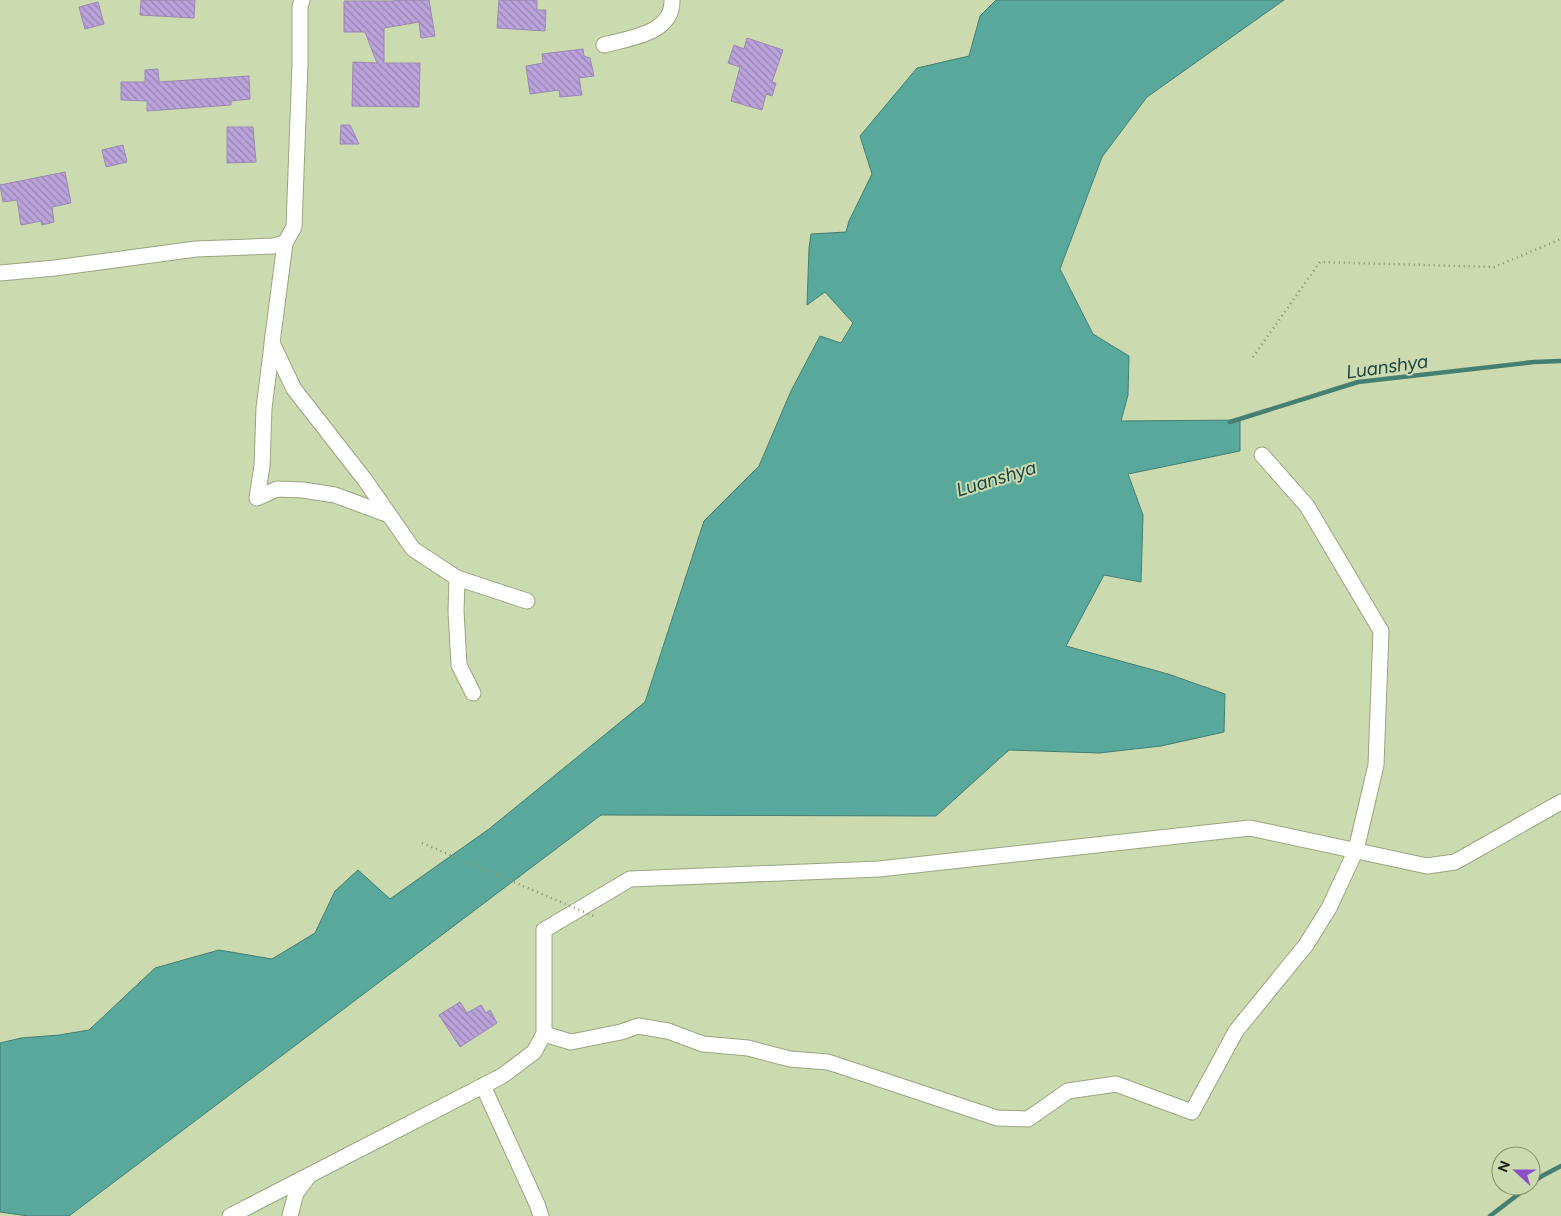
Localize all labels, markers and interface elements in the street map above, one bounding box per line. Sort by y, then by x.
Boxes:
water label: Luanshya [1345,349,1430,384]
water label: Luanshya [953,455,1039,502]
north arrow [1491,1146,1541,1196]
text: N [1494,1158,1514,1175]

